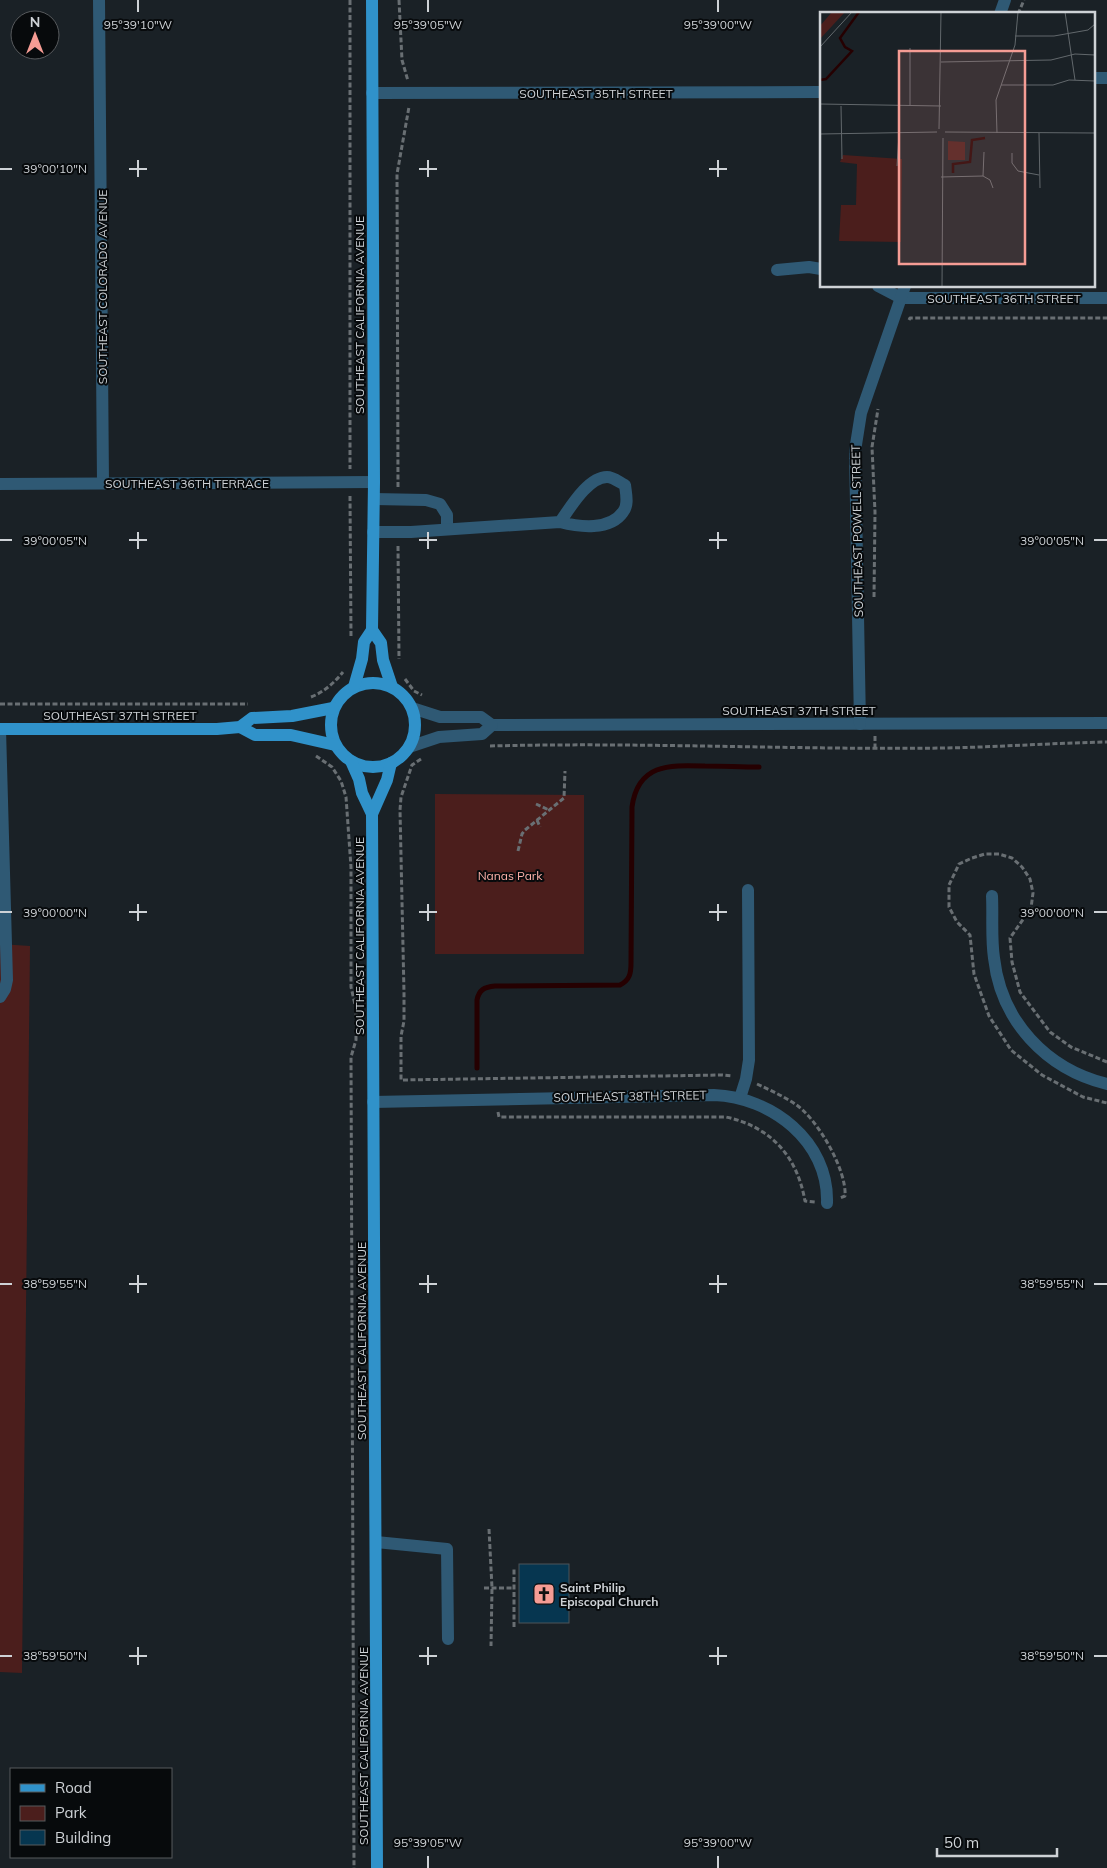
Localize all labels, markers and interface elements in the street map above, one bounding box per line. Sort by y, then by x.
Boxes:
north arrow [10,10,60,60]
inset map [820,12,1094,288]
text: N [30,13,40,31]
text: 95°39'10"W [104,17,172,32]
text: 95°39'05"W [394,17,462,32]
text: 95°39'00"W [684,17,752,32]
street label: SOUTHEAST 35TH STREET [519,86,673,101]
text: 39°00'10"N [23,161,87,176]
street label: SOUTHEAST COLORADO AVENUE [95,190,110,384]
street label: SOUTHEAST CALIFORNIA AVENUE [352,216,367,414]
street label: SOUTHEAST 36TH STREET [927,291,1081,306]
street label: SOUTHEAST POWELL STREET [848,444,866,617]
street label: SOUTHEAST 36TH TERRACE [105,476,269,491]
text: 39°00'05"N [23,533,87,548]
text: 39°00'05"N [1020,533,1084,548]
street label: SOUTHEAST 37TH STREET [722,703,876,718]
street label: SOUTHEAST 37TH STREET [43,708,197,723]
street label: SOUTHEAST CALIFORNIA AVENUE [352,837,367,1035]
park label: Nanas Park [478,868,543,883]
text: 39°00'00"N [23,905,87,920]
text: 39°00'00"N [1020,905,1084,920]
street label: SOUTHEAST 38TH STREET [553,1087,708,1105]
street label: SOUTHEAST CALIFORNIA AVENUE [354,1242,369,1440]
text: 38°59'55"N [23,1276,87,1291]
text: 38°59'55"N [1020,1276,1084,1291]
place label: Saint Philip Episcopal Church [560,1580,659,1609]
church icon: Saint Philip Episcopal Church [532,1582,556,1606]
street label: SOUTHEAST CALIFORNIA AVENUE [356,1647,371,1845]
text: 38°59'50"N [23,1648,87,1663]
text: 38°59'50"N [1020,1648,1084,1663]
legend [10,1768,172,1858]
text: Road [55,1778,92,1797]
text: Park [55,1803,87,1822]
scale bar [937,1826,1057,1858]
text: Building [55,1828,111,1847]
text: 50 m [944,1833,979,1852]
text: 95°39'05"W [394,1835,462,1850]
text: 95°39'00"W [684,1835,752,1850]

